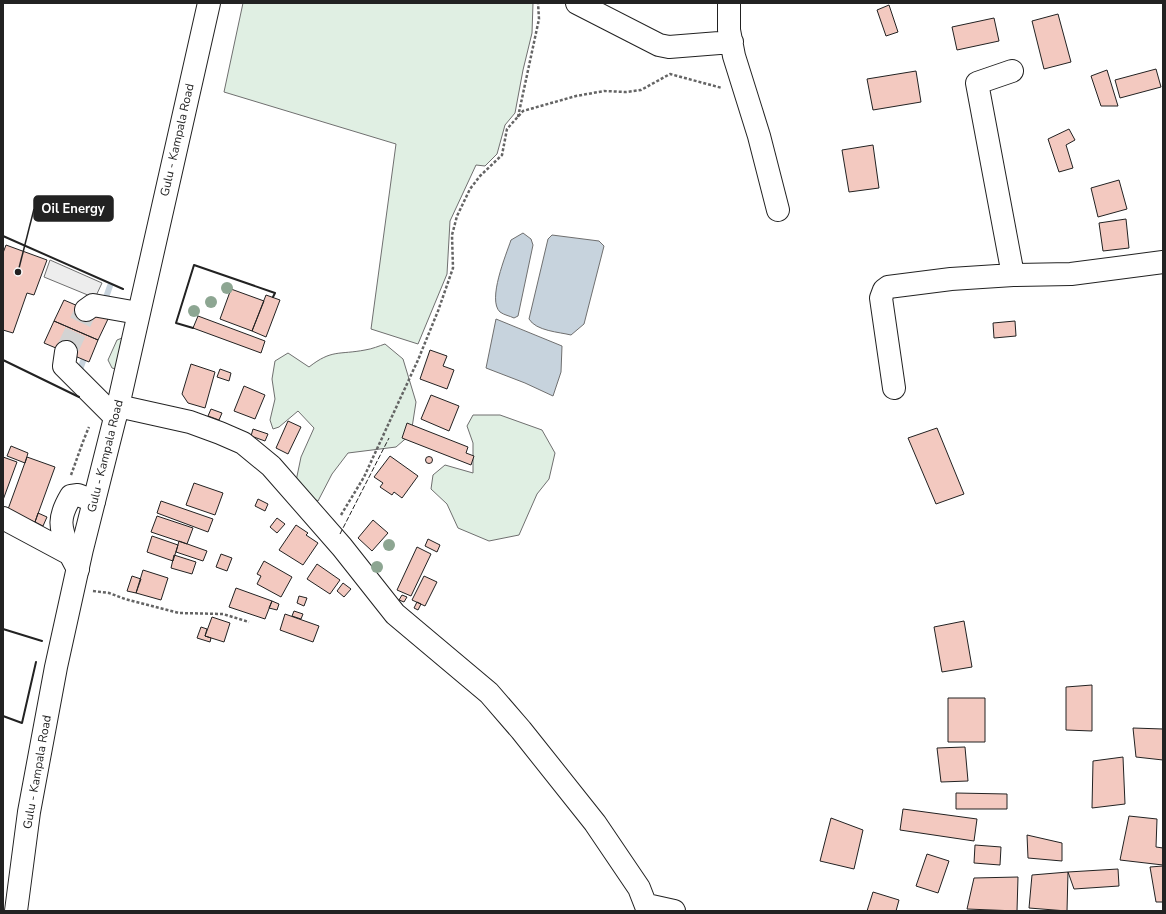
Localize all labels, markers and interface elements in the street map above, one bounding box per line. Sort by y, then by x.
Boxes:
street label: Gulu - Kampala Road [156,82,198,198]
callout: Oil Energy [34,196,113,221]
text: Oil Energy [41,200,105,218]
street label: Gulu - Kampala Road [83,398,127,514]
street label: Gulu - Kampala Road [19,714,55,830]

